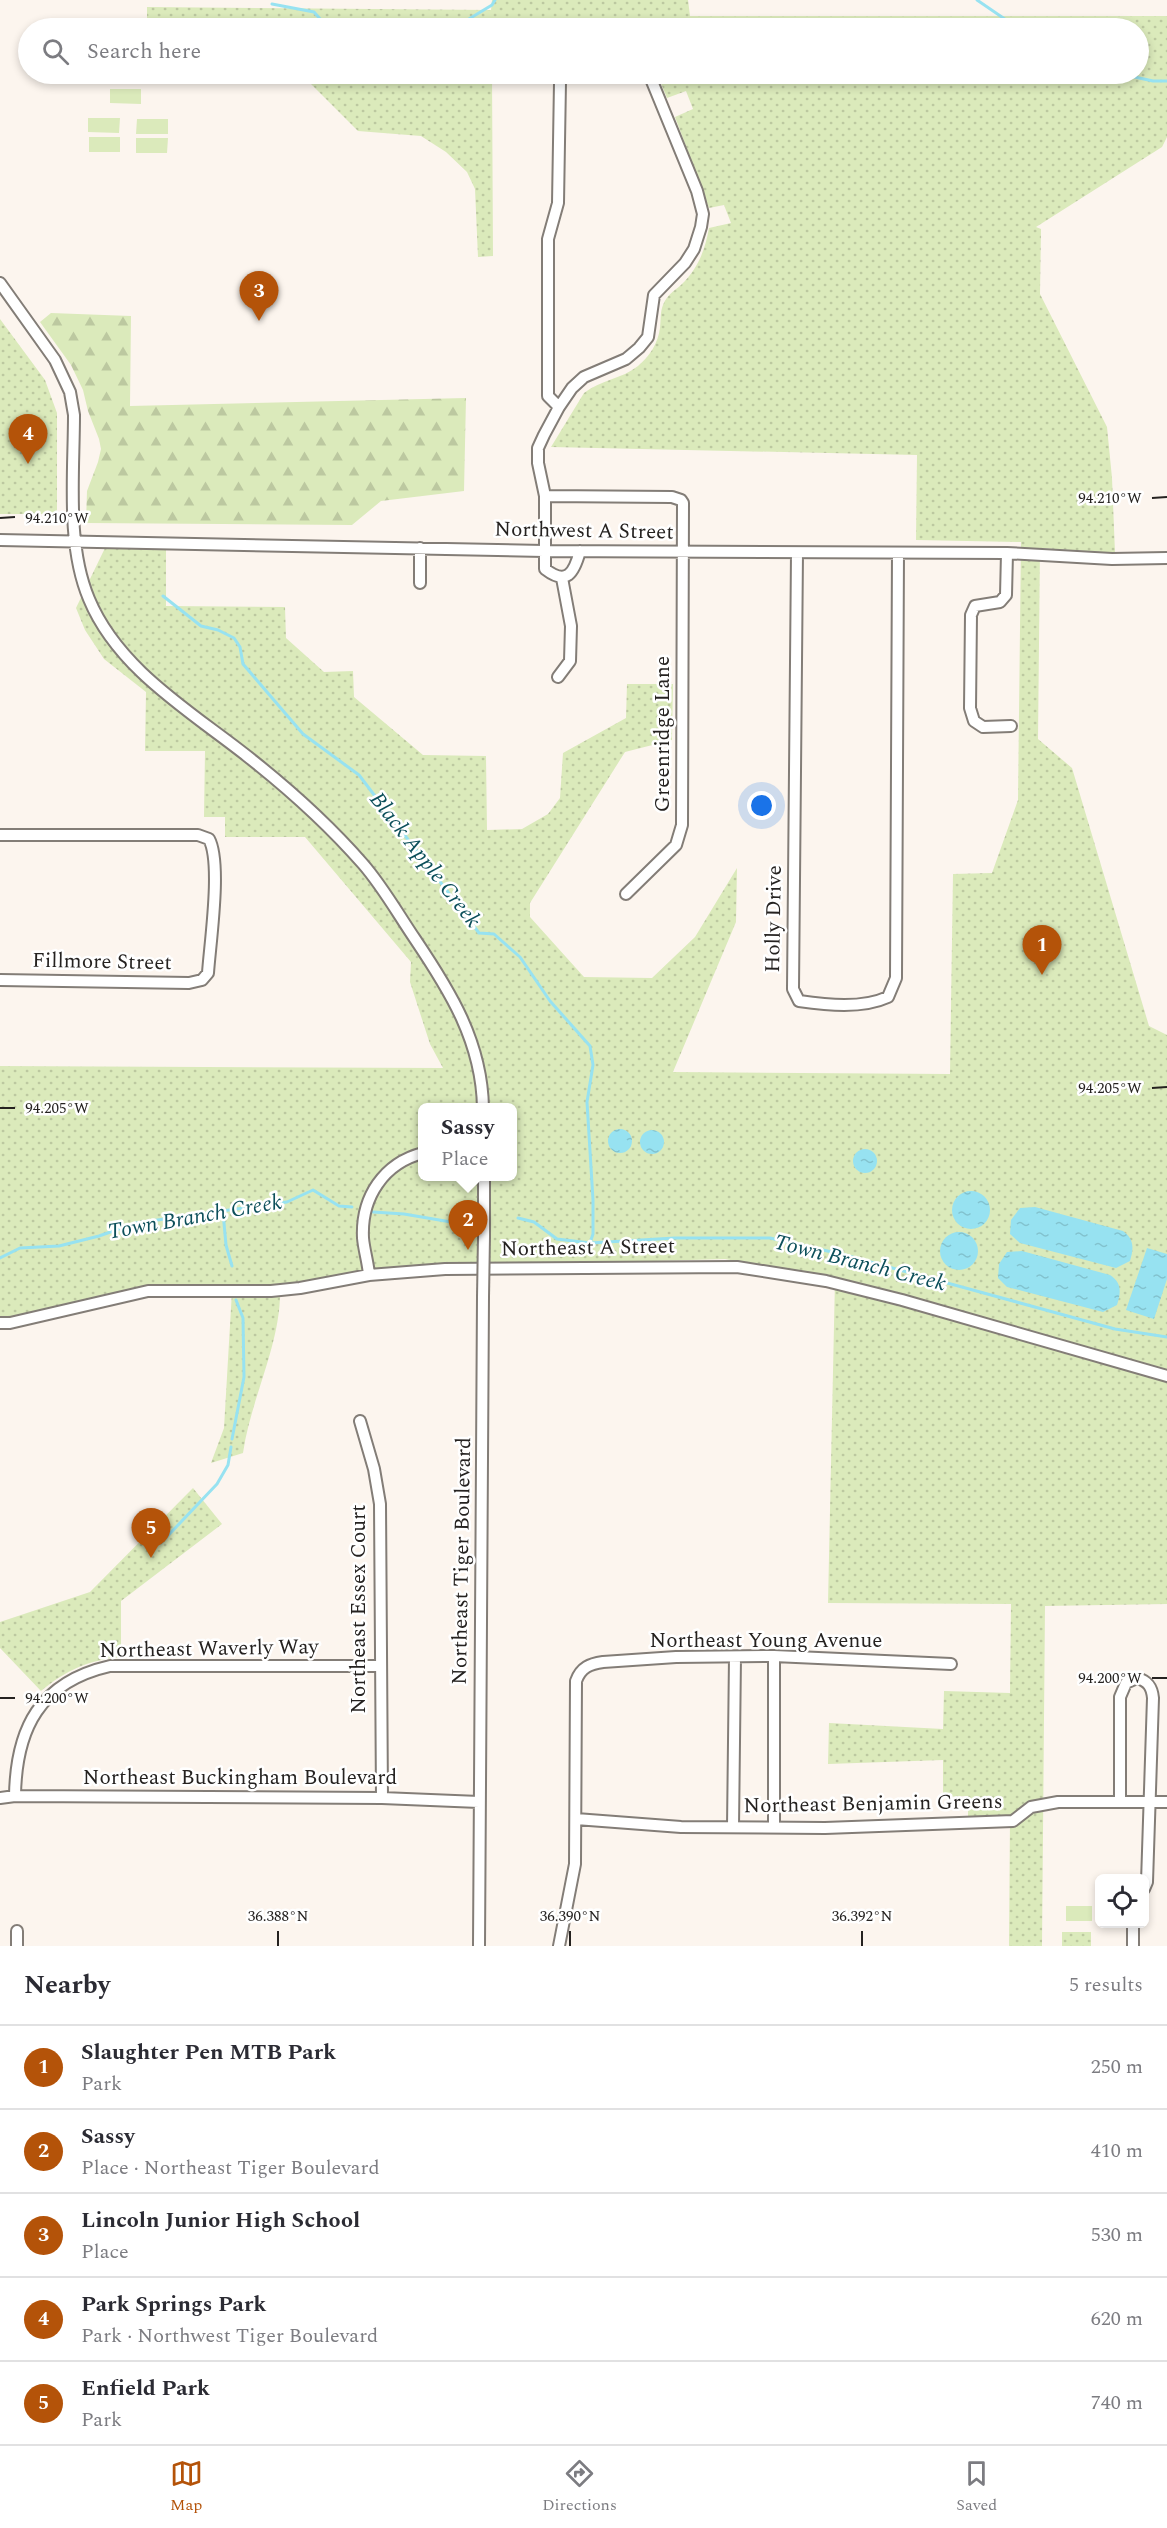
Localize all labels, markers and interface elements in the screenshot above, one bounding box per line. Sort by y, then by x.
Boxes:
search box [18,18,1149,84]
icon: search [39,35,72,68]
text: Search here [87,35,201,68]
pin: 3 [240,272,278,321]
pin: 4 [9,414,48,464]
text: 94.210°W [1078,487,1142,510]
text: 94.210°W [25,507,89,530]
street label: Northwest A Street [494,513,674,549]
street label: Greenridge Lane [647,656,679,812]
water label: Black Apple Creek [361,785,489,935]
your location [747,791,776,820]
street label: Holly Drive [757,865,791,973]
pin: 1 [1022,926,1062,975]
street label: Fillmore Street [32,945,172,979]
text: 94.205°W [1078,1077,1142,1100]
text: 94.205°W [25,1097,89,1120]
popup [418,1103,517,1181]
text: Sassy [441,1111,494,1144]
text: Place [441,1144,488,1174]
water label: Town Branch Creek [105,1185,285,1249]
pin: 2 [448,1200,488,1250]
water label: Town Branch Creek [770,1226,950,1300]
street label: Northeast A Street [501,1230,675,1266]
street label: Northeast Tiger Boulevard [444,1437,480,1685]
street label: Northeast Essex Court [343,1504,375,1714]
pin: 5 [132,1508,170,1558]
street label: Northeast Young Avenue [649,1625,883,1657]
street label: Northeast Waverly Way [99,1631,320,1667]
text: 94.200°W [1078,1667,1142,1690]
text: 94.200°W [25,1687,89,1710]
street label: Northeast Buckingham Boulevard [83,1762,397,1794]
street label: Northeast Benjamin Greens [743,1786,1003,1822]
map controls [1095,1874,1149,1928]
button: locate [1095,1874,1149,1928]
text: 36.388°N [248,1905,308,1928]
text: 36.390°N [540,1905,600,1928]
text: 36.392°N [832,1905,892,1928]
text: Nearby [24,1965,110,2005]
text: 5 results [1069,1970,1143,2000]
text: Slaughter Pen MTB Park [81,2036,336,2069]
text: 1 [38,2052,49,2082]
text: 250 m [1091,2052,1143,2082]
text: Park [81,2069,122,2099]
text: Sassy [81,2120,135,2153]
text: 2 [38,2136,49,2166]
text: 410 m [1091,2136,1143,2166]
text: Place · Northeast Tiger Boulevard [81,2153,380,2183]
text: Lincoln Junior High School [81,2204,360,2237]
text: 3 [38,2220,49,2250]
text: 530 m [1091,2220,1143,2250]
text: Place [81,2237,129,2267]
text: Park Springs Park [81,2288,267,2321]
text: 4 [38,2304,49,2334]
text: 620 m [1091,2304,1143,2334]
text: Park · Northwest Tiger Boulevard [81,2321,378,2351]
text: Enfield Park [81,2372,210,2405]
text: 5 [38,2388,49,2418]
text: 740 m [1091,2388,1143,2418]
text: Park [81,2405,122,2435]
tab: Map [170,2457,203,2517]
tab: Directions [542,2457,617,2517]
tab: Saved [956,2457,997,2517]

